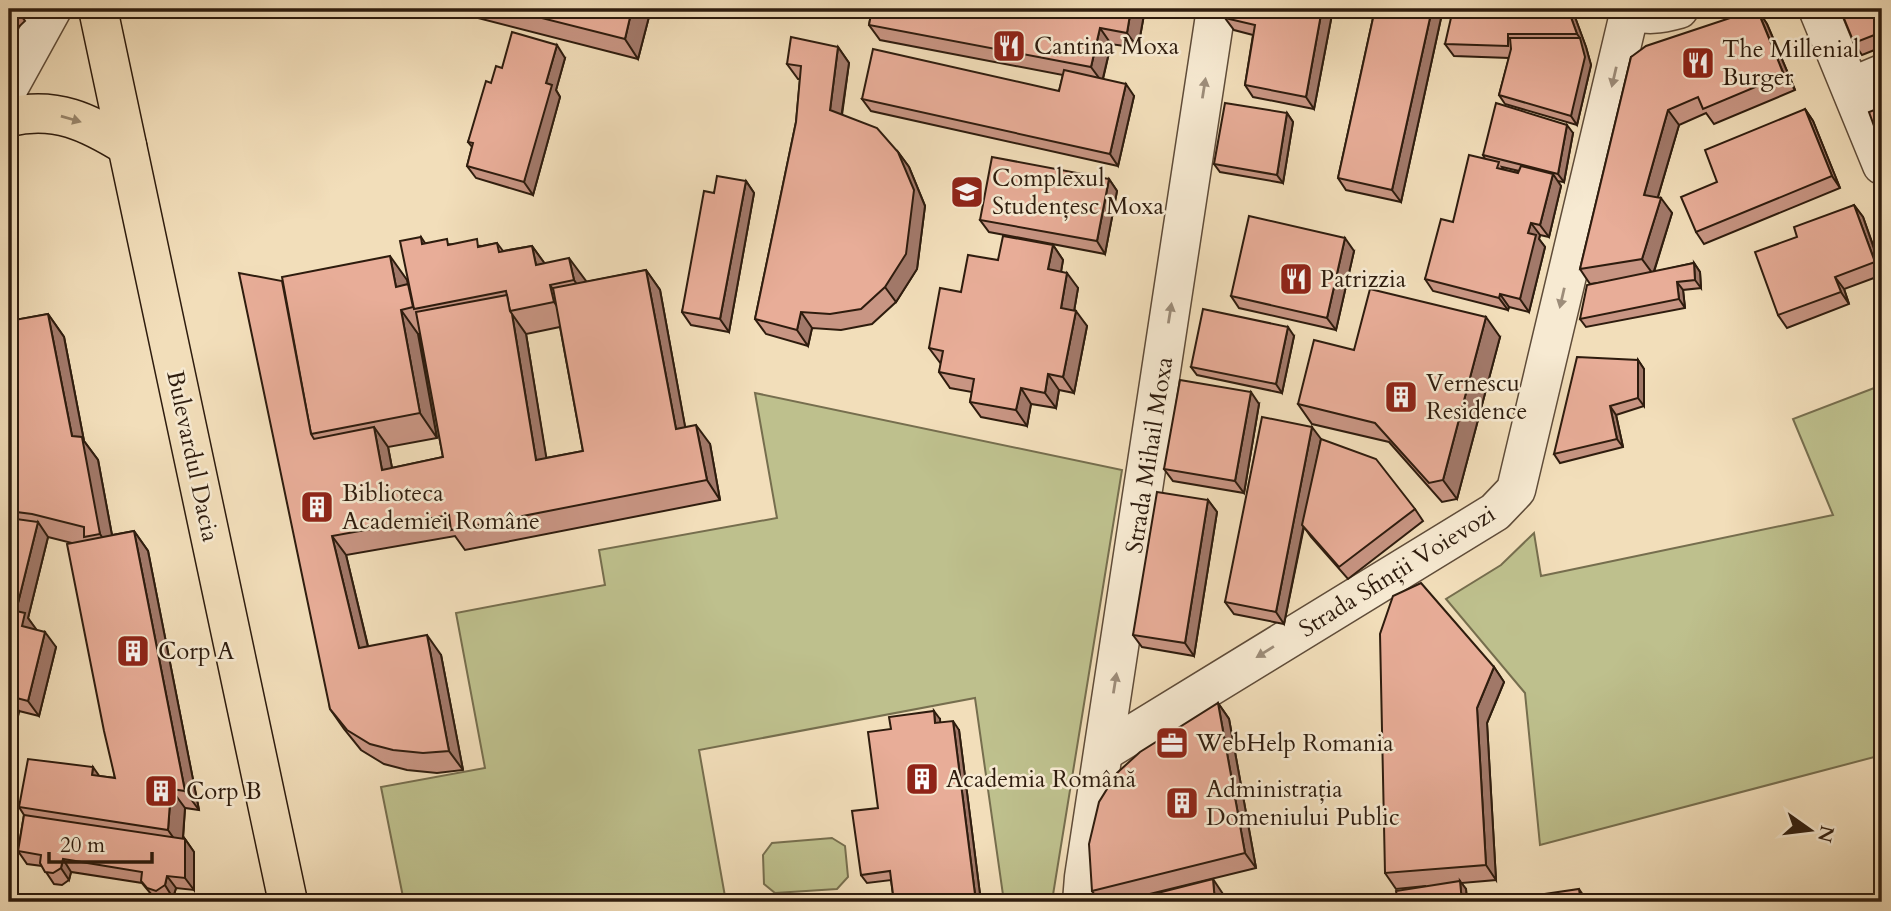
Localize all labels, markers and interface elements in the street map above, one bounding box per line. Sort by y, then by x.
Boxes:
restaurant icon: Cantina Moxa [990,27,1028,65]
place label: Cantina Moxa [1034,30,1180,63]
place label: The Millenial Burger [1722,33,1859,94]
restaurant icon: The Millenial Burger [1679,44,1717,82]
one-way arrow [1608,66,1619,88]
one-way arrow [1199,77,1210,99]
one-way arrow [61,114,82,124]
place label: Complexul Studențesc Moxa [992,162,1164,223]
school or university icon: Complexul Studențesc Moxa [948,173,986,211]
restaurant icon: Patrizzia [1277,260,1315,298]
place label: Patrizzia [1320,263,1407,296]
one-way arrow [1556,287,1567,309]
one-way arrow [1165,302,1176,324]
street label: Strada Mihail Moxa [1118,354,1181,556]
street label: Bulevardul Dacia [158,367,227,545]
place label: Vernescu Residence [1426,367,1527,428]
building icon: Vernescu Residence [1382,378,1420,416]
place label: Biblioteca Academiei Române [342,477,540,538]
building icon: Biblioteca Academiei Române [298,488,336,526]
street label: Strada Sfinții Voievozi [1293,497,1502,645]
building icon: Corp A [114,632,152,670]
place label: Corp A [158,635,235,668]
one-way arrow [1256,646,1275,659]
one-way arrow [1110,672,1121,694]
office icon: WebHelp Romania [1153,724,1191,762]
place label: WebHelp Romania [1195,727,1394,760]
building icon: Academia Română [903,760,941,798]
place label: Academia Română [946,763,1137,796]
building icon: Corp B [142,772,180,810]
place label: Administrația Domeniului Public [1206,773,1400,834]
place label: Corp B [186,775,262,808]
building icon: Administrația Domeniului Public [1163,784,1201,822]
north arrow [1776,796,1846,866]
scale bar [49,820,152,864]
text: N [1811,823,1840,846]
text: 20 m [60,831,105,860]

